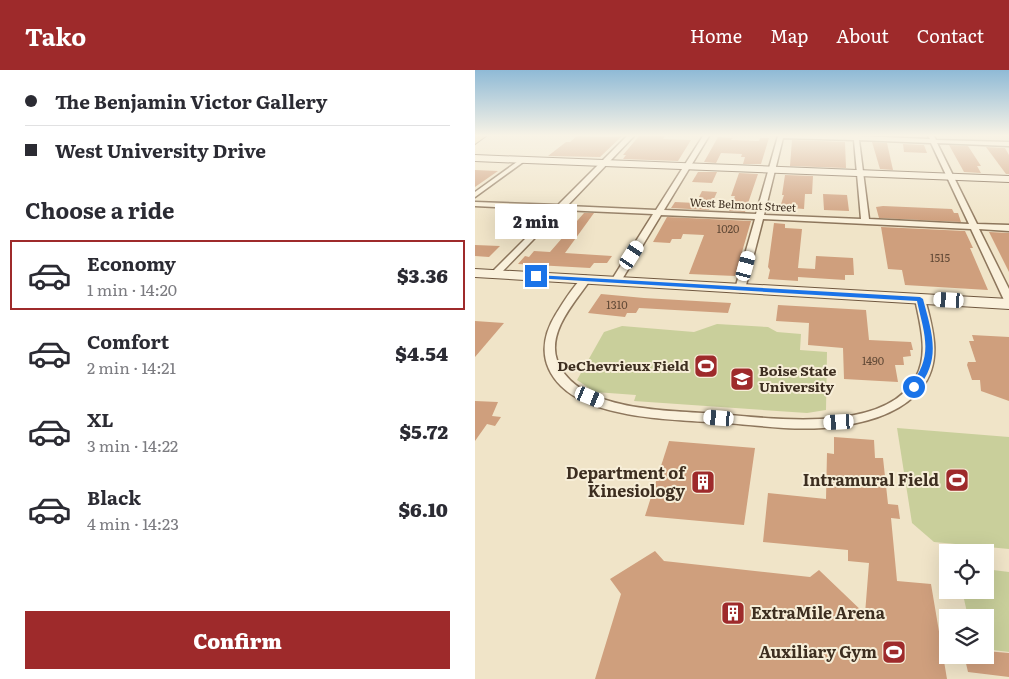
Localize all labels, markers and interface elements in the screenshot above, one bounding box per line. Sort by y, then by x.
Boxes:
text: Tako [25,18,86,53]
text: Home [690,22,742,49]
text: Map [770,22,808,49]
text: About [836,22,889,49]
text: Contact [917,22,984,49]
text: The Benjamin Victor Gallery [55,87,327,115]
text: West University Drive [55,136,266,164]
text: Choose a ride [25,193,174,226]
street label: West Belmont Street [689,193,797,215]
callout: 2 min [495,204,577,238]
text: 2 min [513,209,559,233]
house number: 1020 [717,220,739,236]
car [617,238,646,272]
text: Economy [87,249,176,277]
house number: 1515 [930,249,950,265]
car [734,250,757,282]
icon: car [27,253,72,298]
text: $3.36 [397,261,448,289]
route end [525,265,547,287]
text: 1 min · 14:20 [87,277,177,301]
car [933,292,964,308]
house number: 1310 [606,296,628,312]
text: Comfort [87,327,169,355]
icon: car [27,331,72,376]
text: $4.54 [395,339,448,367]
house number: 1490 [862,352,884,368]
sports icon: DeChevrieux Field [693,353,719,379]
text: 2 min · 14:21 [87,355,176,379]
place label: DeChevrieux Field [557,355,689,375]
place label: Boise State University [759,360,836,396]
school or university icon: Boise State University [729,366,755,392]
route start [903,376,925,398]
car [573,384,606,410]
text: XL [87,405,114,433]
icon: car [27,409,72,454]
car [703,409,734,427]
car [823,414,854,430]
text: $5.72 [399,417,448,445]
text: 3 min · 14:22 [87,433,178,457]
place label: Department of Kinesiology [566,460,687,502]
place label: Intramural Field [803,467,939,491]
sports icon: Intramural Field [944,467,970,493]
building icon: Department of Kinesiology [690,469,716,495]
text: Black [87,483,141,511]
icon: car [27,487,72,532]
text: $6.10 [398,495,448,523]
text: 4 min · 14:23 [87,511,179,535]
map controls [939,544,994,664]
button: locate [939,544,994,599]
building icon: ExtraMile Arena [720,600,746,626]
place label: ExtraMile Arena [751,600,886,624]
button: layers [939,609,994,664]
button: Confirm [25,611,450,669]
place label: Auxiliary Gym [759,639,877,663]
sports icon: Auxiliary Gym [881,639,907,665]

